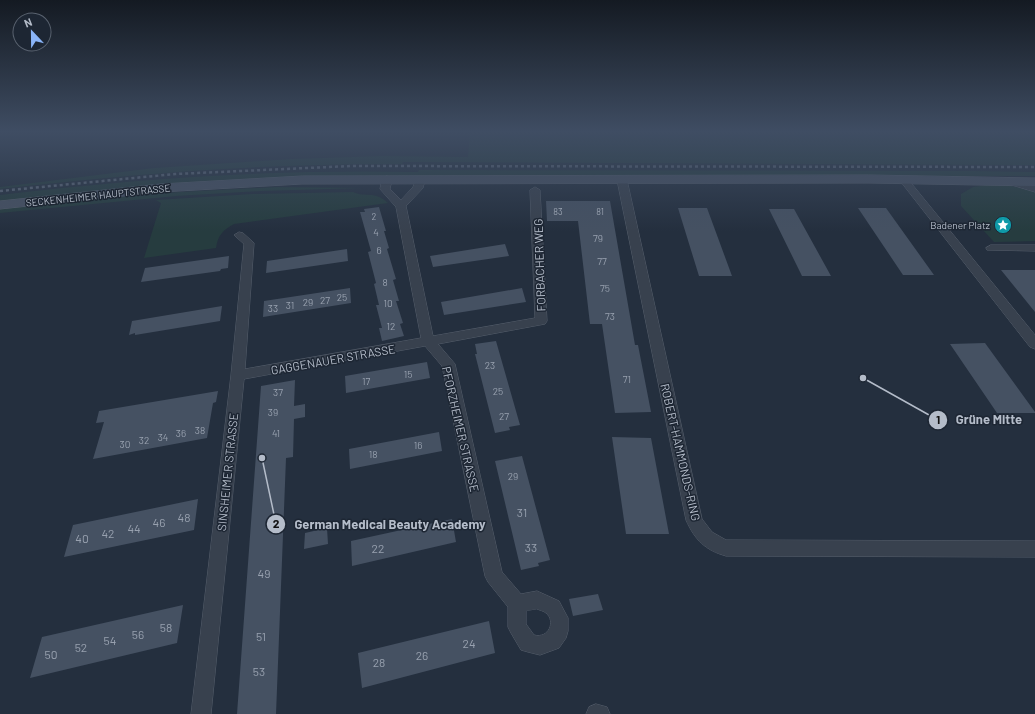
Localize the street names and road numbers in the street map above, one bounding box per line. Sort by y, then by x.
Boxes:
street label: SECKENHEIMER HAUPTSTRASSE [25,181,171,209]
street label: FORBACHER WEG [530,218,548,312]
street label: GAGGENAUER STRASSE [270,341,396,377]
street label: PFORZHEIMER STRASSE [440,365,482,493]
street label: ROBERT-HAMMONDS-RING [658,382,704,522]
street label: SINSHEIMER STRASSE [214,412,240,532]

